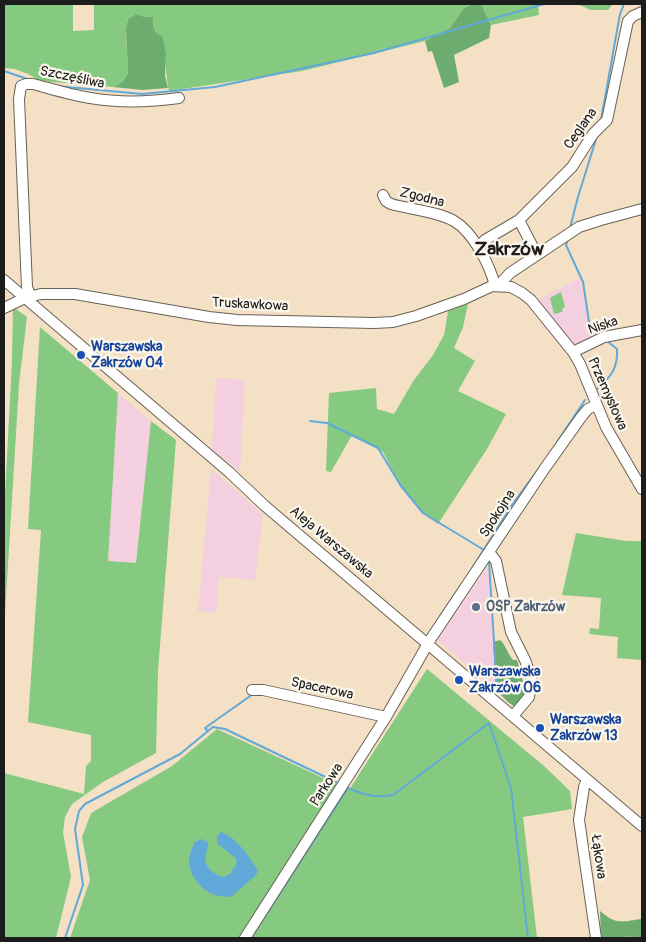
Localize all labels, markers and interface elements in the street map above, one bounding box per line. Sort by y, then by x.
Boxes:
street label: Szczęśliwa [38,63,106,93]
street label: Ceglana [561,105,601,153]
street label: Zgodna [398,184,446,212]
district label: Zakrzów [474,239,544,261]
street label: Truskawkowa [211,295,289,315]
street label: Niska [586,313,620,339]
place label: Warszawska Zakrzów 04 [91,339,163,372]
marker: Warszawska Zakrzów 04 [75,349,87,361]
street label: Przemysłowa [583,355,631,433]
street label: Spokojna [476,487,520,541]
street label: Aleja Warszawska [286,503,376,583]
place label: OSP Zakrzów [486,599,565,615]
marker: OSP Zakrzów [470,601,482,613]
place label: Warszawska Zakrzów 06 [469,664,541,696]
street label: Spacerowa [289,674,355,704]
marker: Warszawska Zakrzów 06 [453,674,465,686]
place label: Warszawska Zakrzów 13 [550,712,622,744]
marker: Warszawska Zakrzów 13 [534,722,546,734]
street label: Parkowa [307,760,347,810]
street label: Łąkowa [587,834,609,880]

